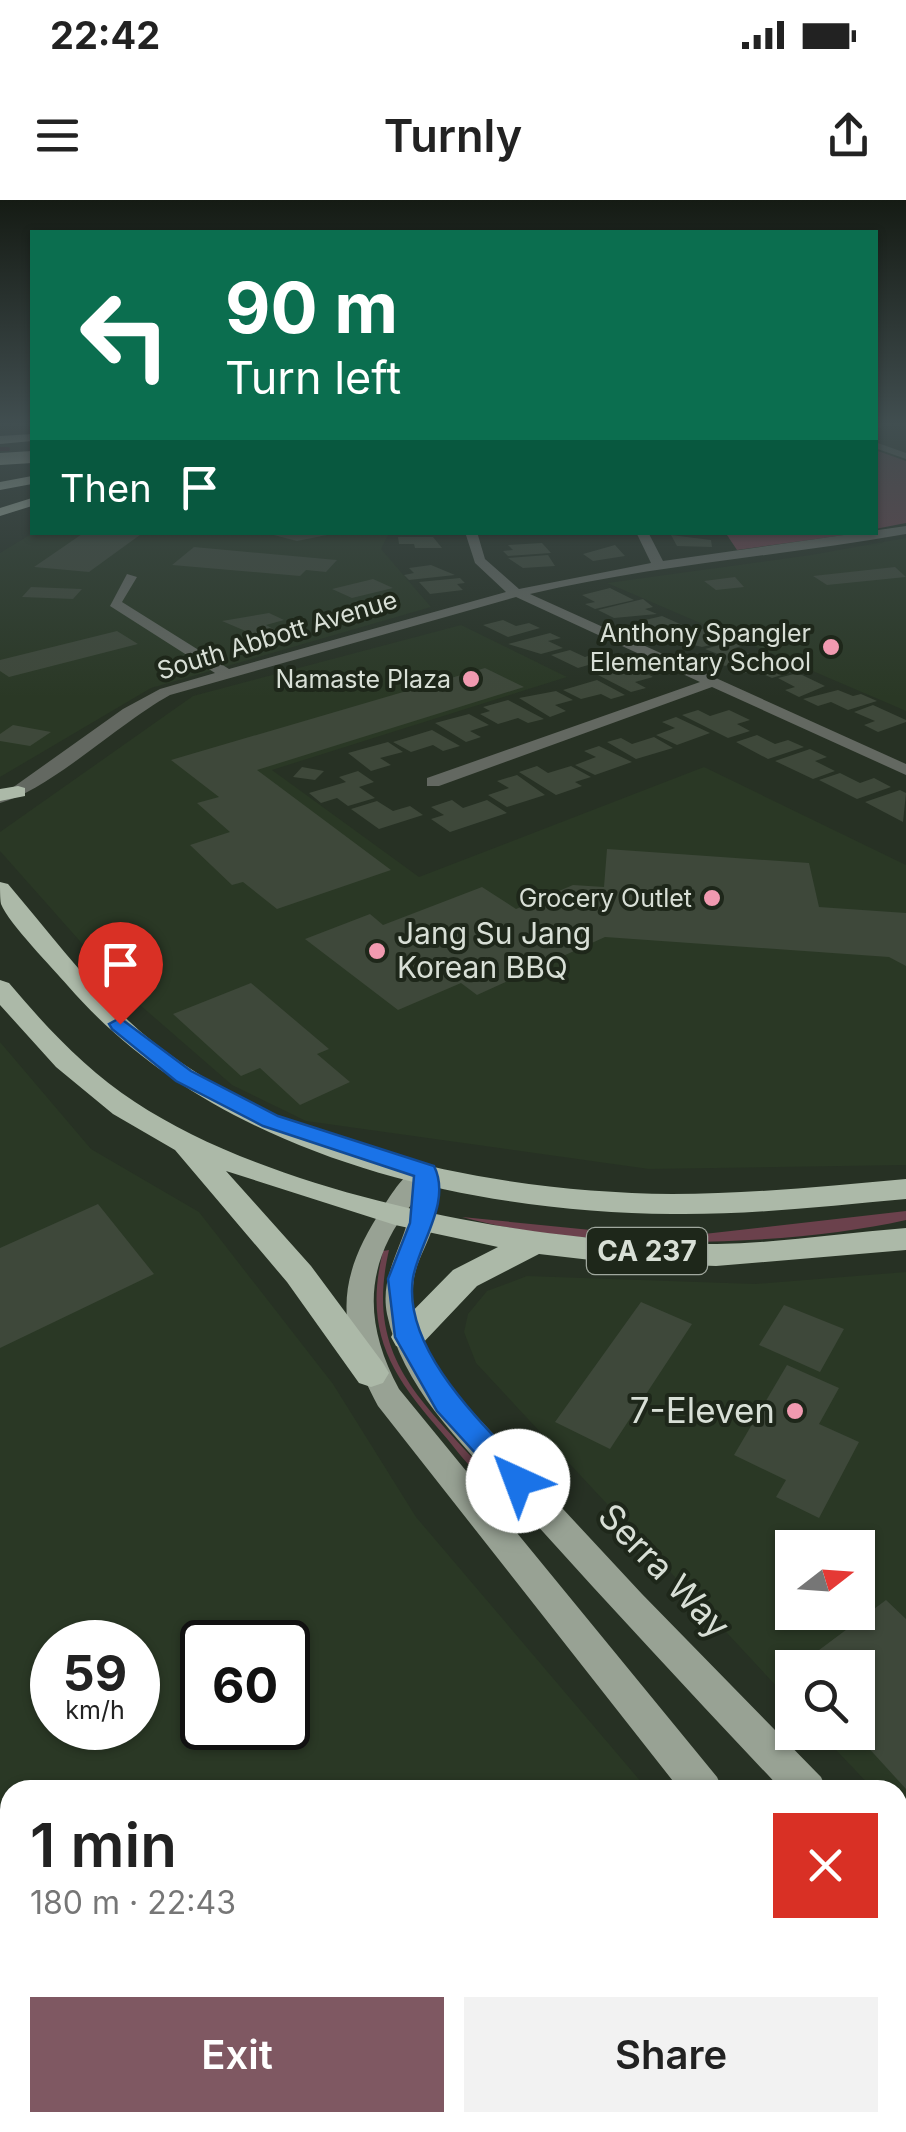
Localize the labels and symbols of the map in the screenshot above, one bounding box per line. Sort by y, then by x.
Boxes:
street label: South Abbott Avenue [153,584,401,686]
place label: Anthony Spangler Elementary School [590,618,811,677]
marker: Anthony Spangler Elementary School [820,636,842,658]
place label: Namaste Plaza [276,664,451,694]
marker: Namaste Plaza [460,668,482,690]
place label: Grocery Outlet [519,883,692,913]
marker: Grocery Outlet [701,887,723,909]
place label: Jang Su Jang Korean BBQ [397,915,591,985]
pin [78,922,163,1025]
marker: Jang Su Jang Korean BBQ [366,940,388,962]
road number: CA 237 [587,1228,707,1274]
place label: 7-Eleven [630,1389,775,1431]
marker: 7-Eleven [784,1400,806,1422]
position arrow [466,1429,570,1533]
street label: Serra Way [590,1494,739,1646]
north arrow [775,1530,875,1630]
speed limit sign: 60 [180,1620,310,1750]

